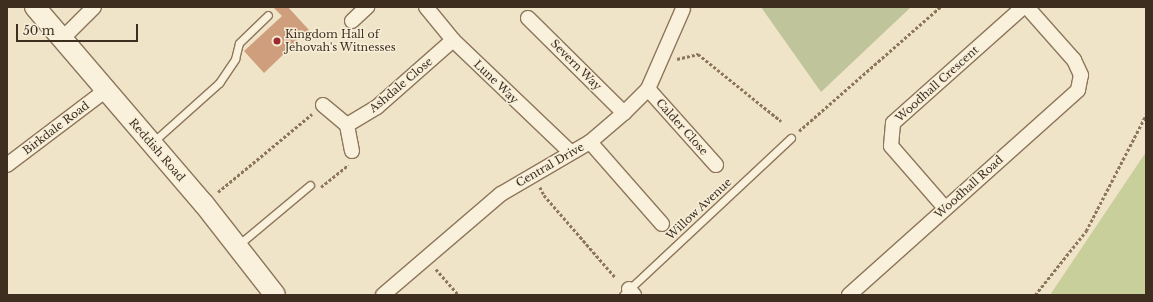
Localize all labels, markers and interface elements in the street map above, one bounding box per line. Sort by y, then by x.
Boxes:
scale bar [18,16,140,42]
text: 50 m [23,23,55,38]
place label: Kingdom Hall of Jehovah's Witnesses [285,28,396,54]
marker: Kingdom Hall of Jehovah's Witnesses [272,36,282,46]
street label: Severn Way [548,37,604,93]
street label: Woodhall Crescent [893,43,981,125]
street label: Ashdale Close [367,55,435,115]
street label: Lune Way [471,57,521,107]
street label: Calder Close [653,96,711,158]
street label: Birkdale Road [20,99,92,157]
street label: Reddish Road [126,116,188,184]
street label: Central Drive [514,140,586,190]
street label: Woodhall Road [932,153,1006,221]
street label: Willow Avenue [663,175,735,243]

